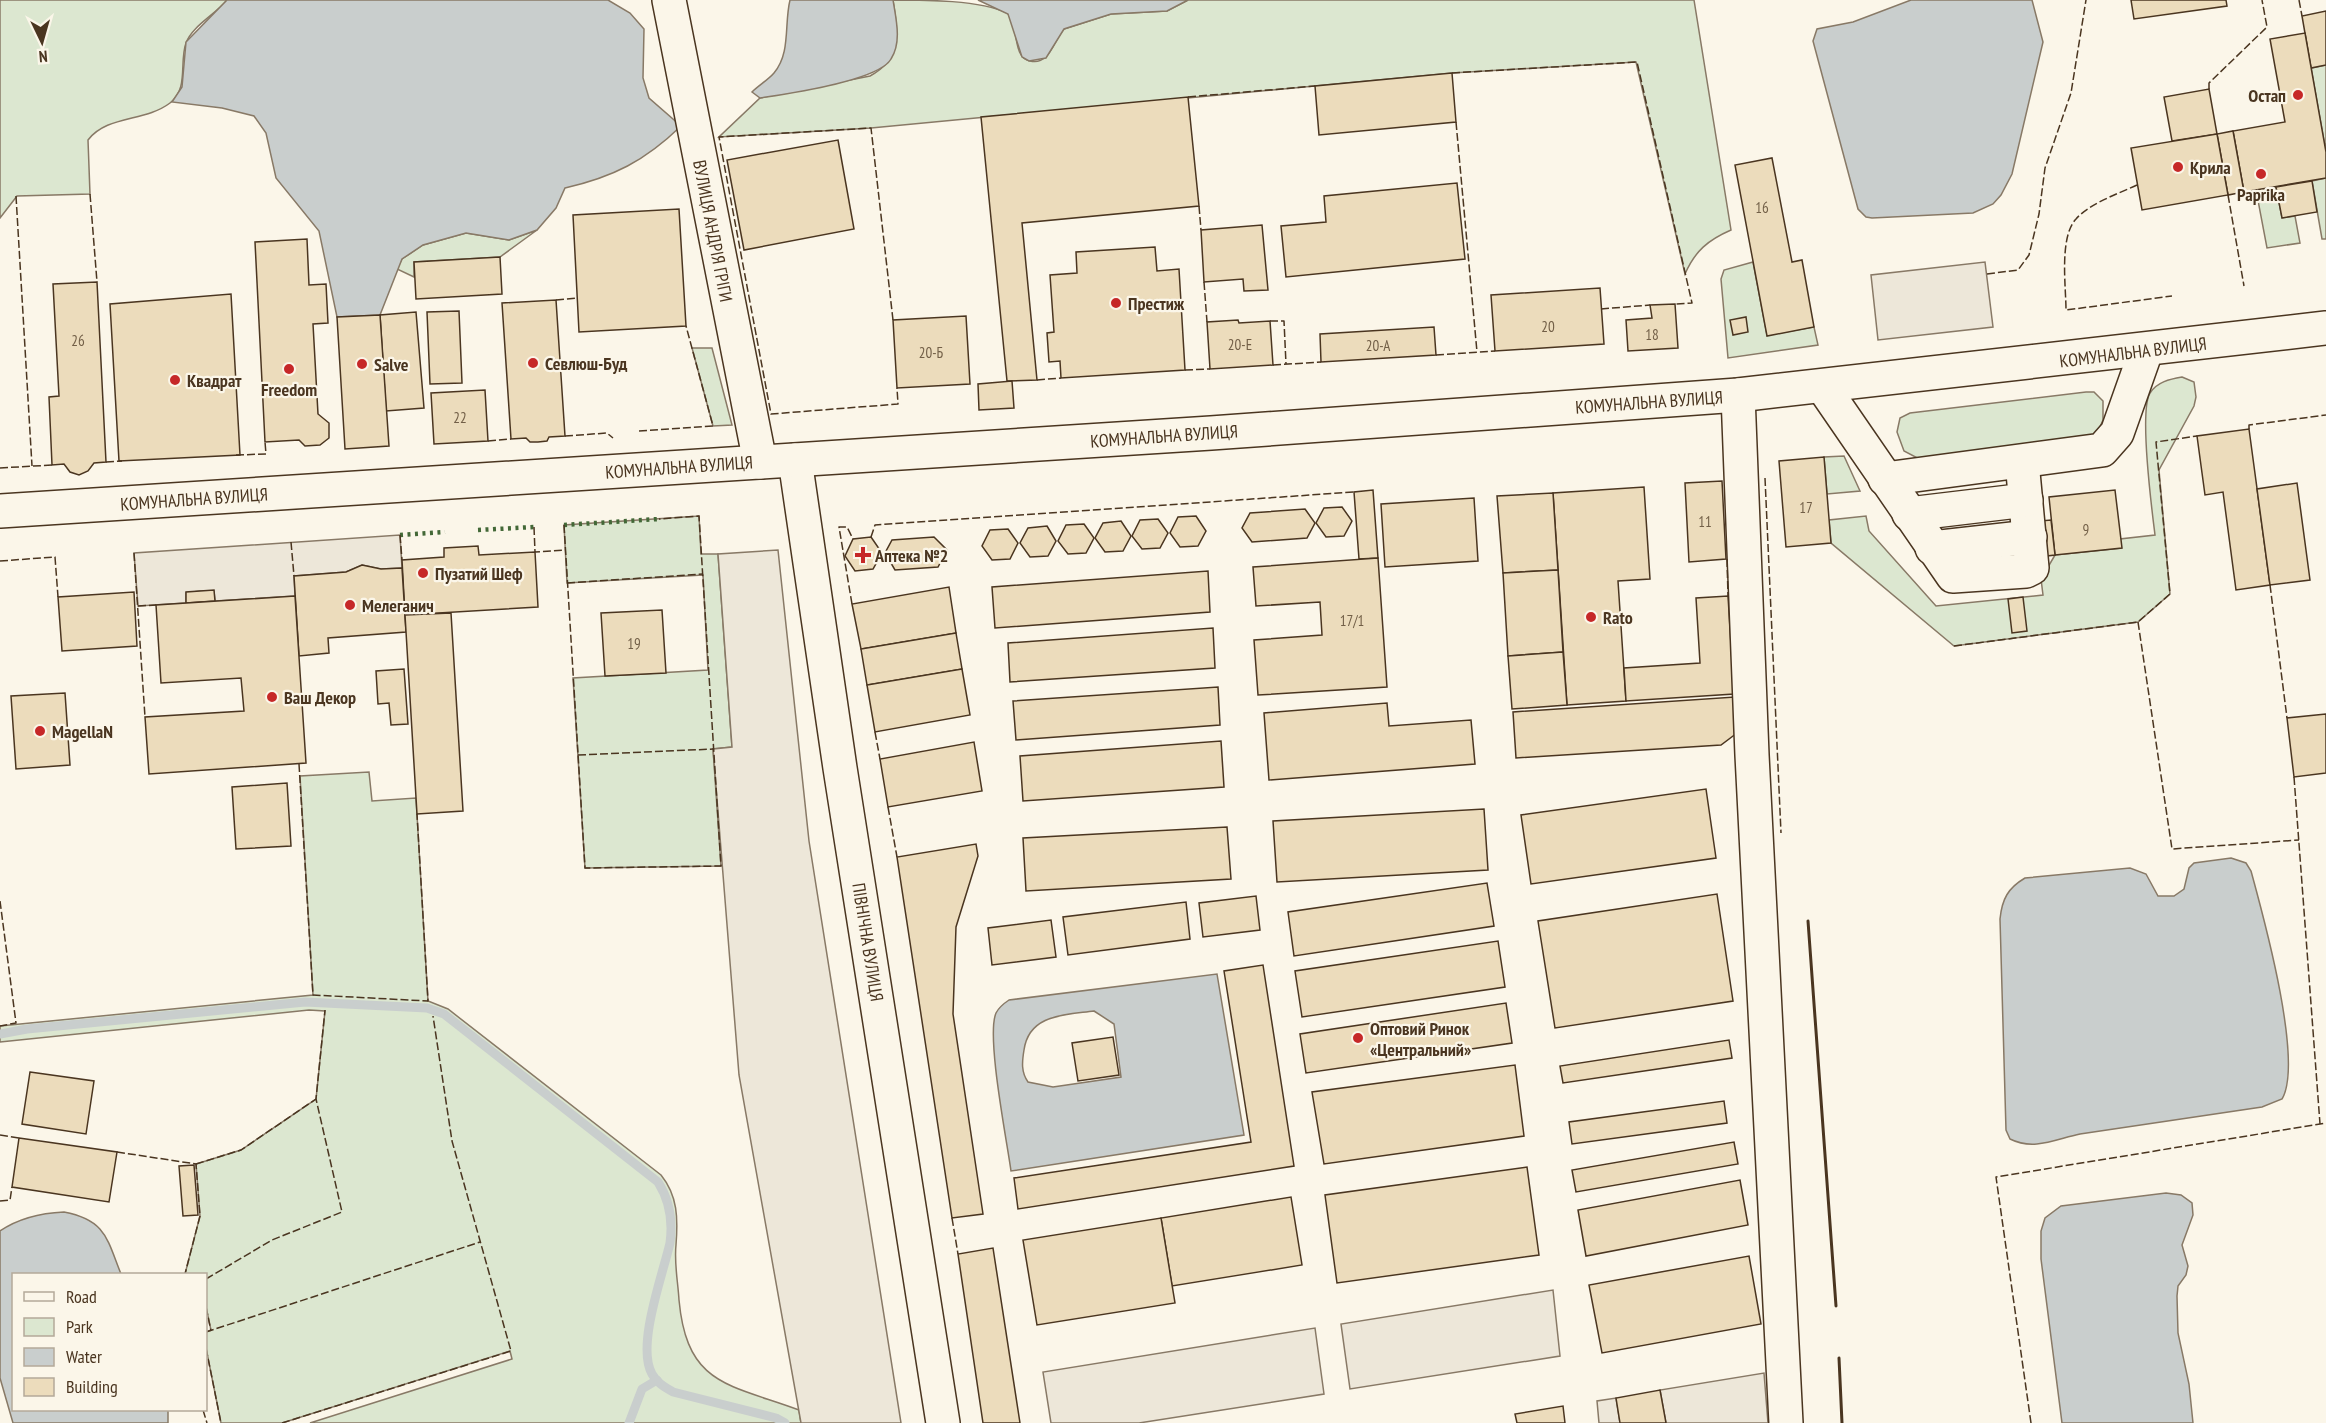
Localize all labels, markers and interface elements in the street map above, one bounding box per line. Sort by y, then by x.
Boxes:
north arrow [12,12,72,72]
text: N [38,47,48,67]
place label: Остап [2248,84,2286,107]
marker: Остап [2291,88,2305,102]
place label: Крила [2190,156,2231,179]
street label: ВУЛИЦЯ АНДРІЯ ГРІГИ [688,158,738,304]
marker: Крила [2171,160,2185,174]
marker: Paprika [2254,167,2268,181]
place label: Paprika [2237,183,2285,206]
house number: 16 [1755,198,1769,217]
place label: Престиж [1128,292,1185,315]
marker: Престиж [1109,296,1123,310]
house number: 20 [1541,317,1555,336]
house number: 18 [1645,325,1659,344]
house number: 26 [71,331,85,350]
street label: КОМУНАЛЬНА ВУЛИЦЯ [2058,332,2208,372]
house number: 20-Е [1228,335,1252,354]
house number: 20-А [1366,336,1391,355]
house number: 20-Б [919,343,944,362]
place label: Севлюш-Буд [545,352,628,375]
place label: Salve [374,353,409,376]
marker: Севлюш-Буд [526,356,540,370]
marker: Salve [355,357,369,371]
marker: Freedom [282,362,296,376]
place label: Квадрат [187,369,242,392]
marker: Квадрат [168,373,182,387]
place label: Freedom [261,378,317,401]
street label: КОМУНАЛЬНА ВУЛИЦЯ [1574,385,1724,419]
house number: 22 [453,408,467,427]
street label: КОМУНАЛЬНА ВУЛИЦЯ [1089,419,1239,453]
street label: КОМУНАЛЬНА ВУЛИЦЯ [604,450,754,484]
street label: КОМУНАЛЬНА ВУЛИЦЯ [119,482,269,516]
house number: 17 [1799,498,1813,517]
house number: 11 [1698,512,1712,531]
house number: 9 [2083,520,2089,539]
place label: Аптека №2 [874,544,948,567]
marker: Аптека №2 [856,548,870,562]
place label: Пузатий Шеф [435,562,523,585]
marker: Пузатий Шеф [416,566,430,580]
place label: Мелеганич [362,594,434,617]
marker: Мелеганич [343,598,357,612]
place label: Rato [1603,606,1633,629]
marker: Rato [1584,610,1598,624]
house number: 17/1 [1340,611,1364,630]
house number: 19 [627,634,641,653]
place label: Ваш Декор [284,686,356,709]
marker: Ваш Декор [265,690,279,704]
place label: MagellaN [52,720,113,743]
marker: MagellaN [33,724,47,738]
street label: ПІВНІЧНА ВУЛИЦЯ [847,881,889,1003]
place label: Оптовий Ринок «Центральний» [1370,1017,1471,1061]
marker: Оптовий Ринок «Центральний» [1351,1031,1365,1045]
legend [12,1273,207,1411]
text: Road [66,1285,97,1308]
text: Park [66,1315,93,1338]
text: Water [66,1345,102,1368]
text: Building [66,1375,118,1398]

